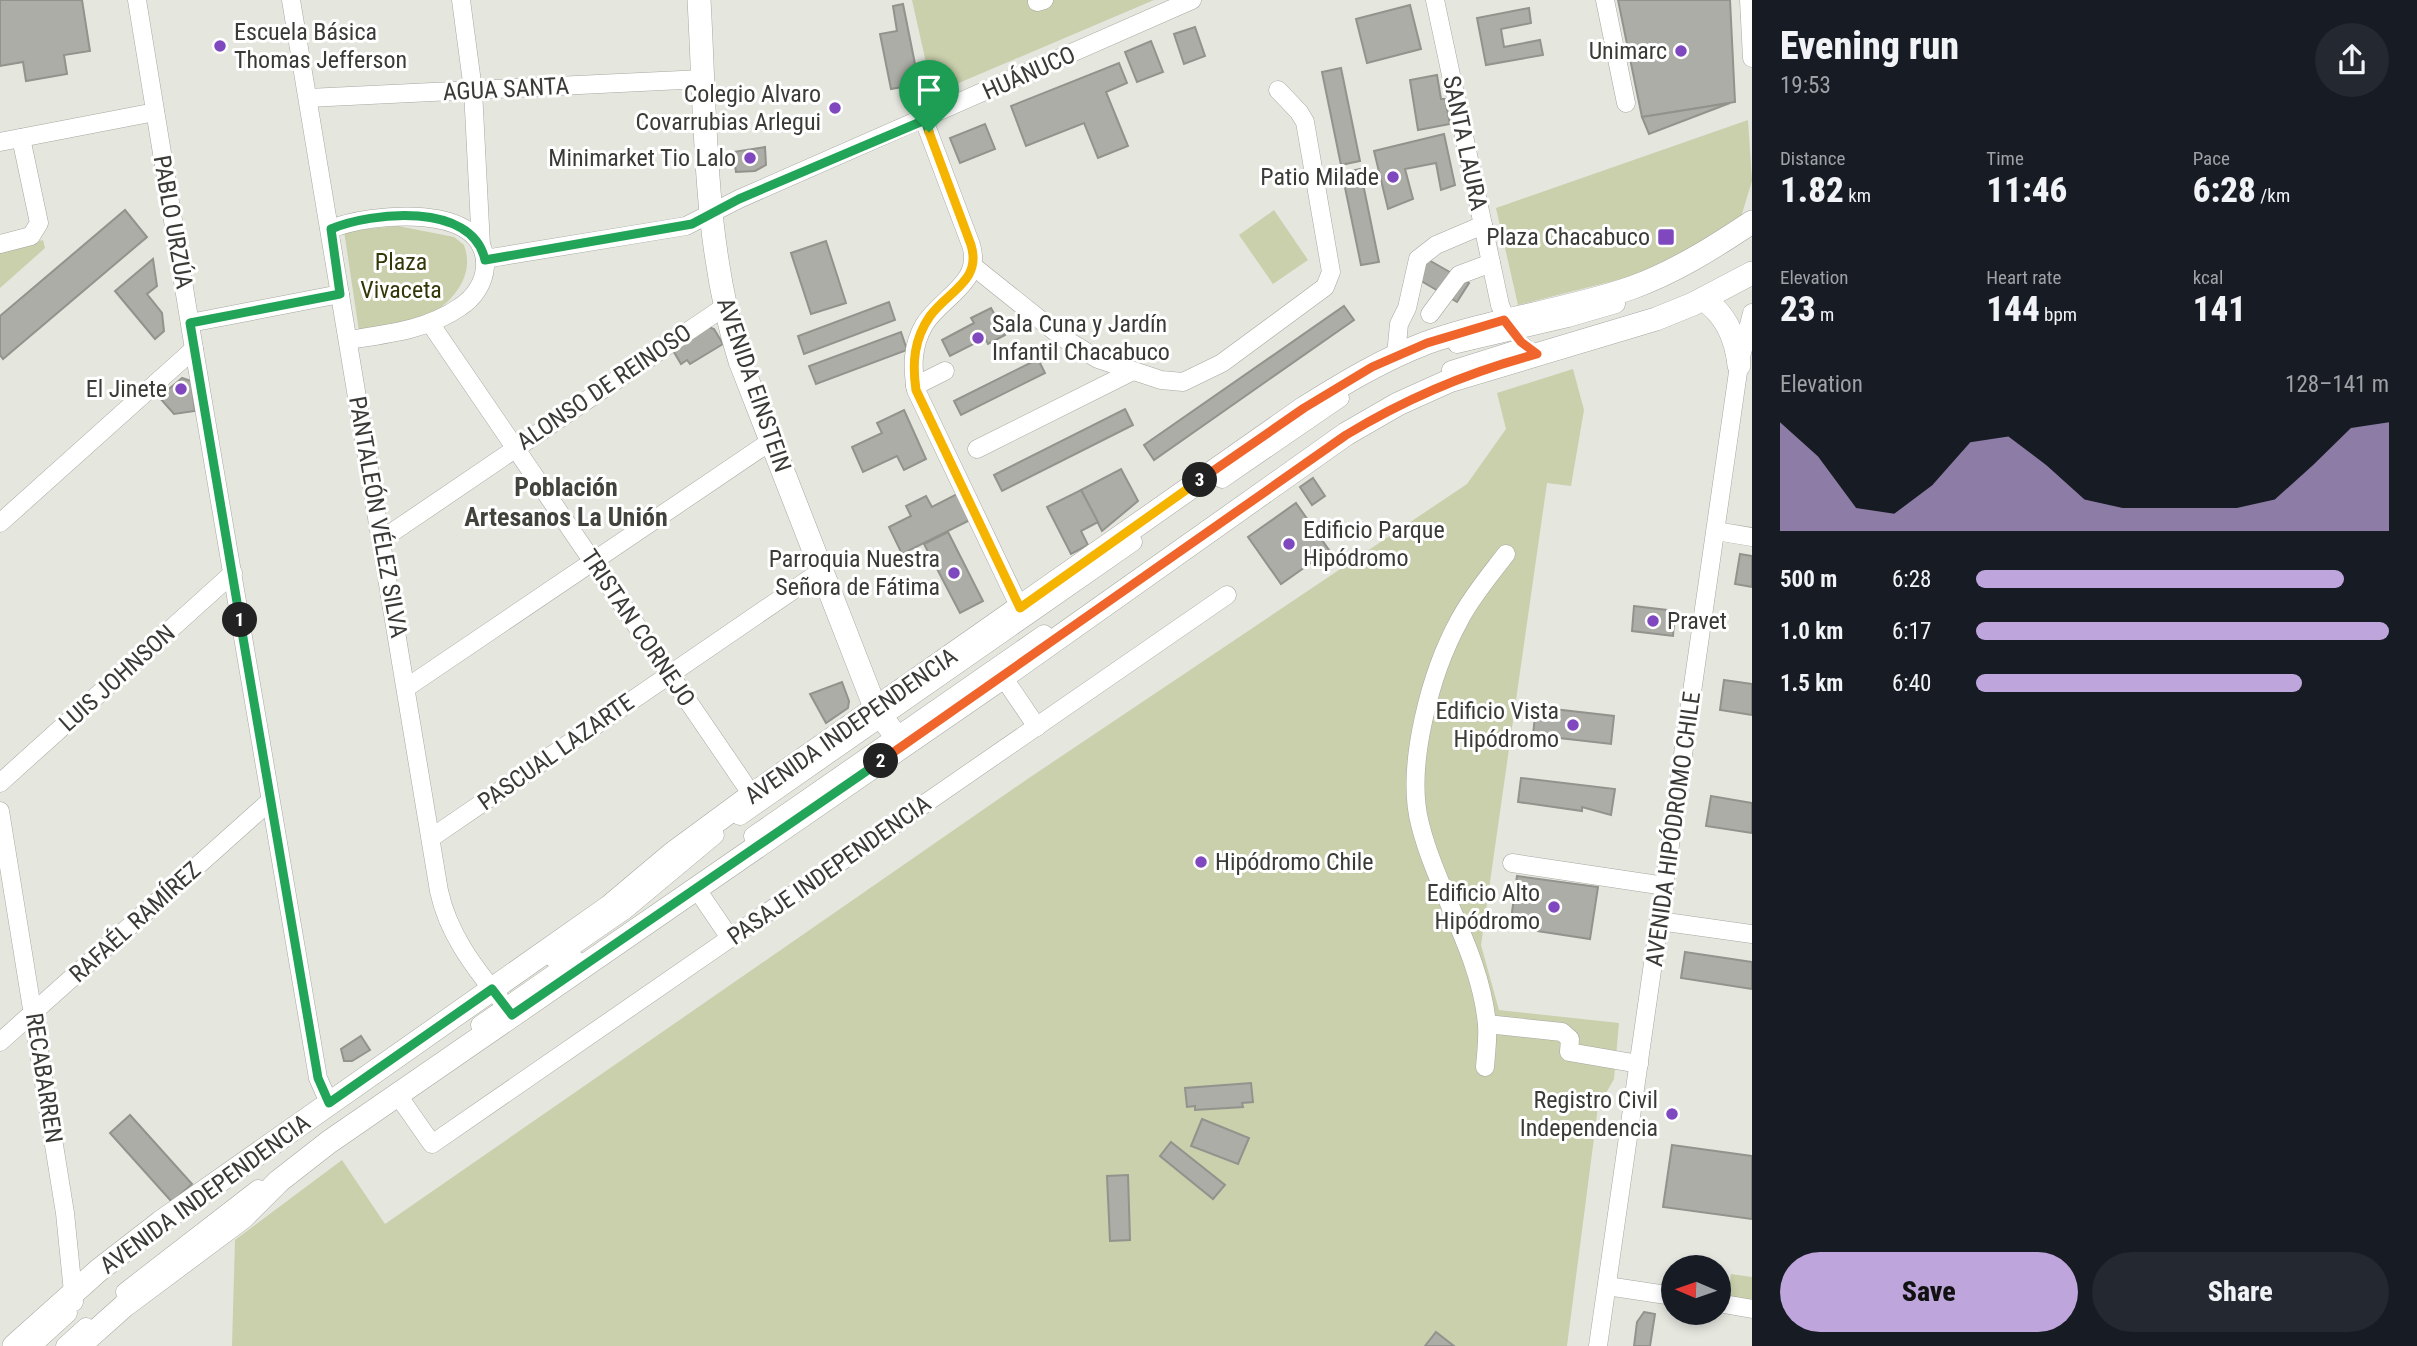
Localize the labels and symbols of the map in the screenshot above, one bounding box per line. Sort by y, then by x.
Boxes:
place label: Escuela Básica Thomas Jefferson [234,18,407,74]
place label: Unimarc [1589,37,1667,65]
marker: Escuela Básica Thomas Jefferson [212,38,228,54]
street label: HUÁNUCO [978,40,1080,106]
marker: Unimarc [1673,43,1689,59]
pin [899,60,959,132]
street label: AGUA SANTA [442,72,570,106]
street label: SANTA LAURA [1437,73,1493,213]
place label: Colegio Alvaro Covarrubias Arlegui [636,80,821,136]
marker: Colegio Alvaro Covarrubias Arlegui [827,100,843,116]
place label: Minimarket Tio Lalo [548,144,736,172]
marker: Minimarket Tio Lalo [742,150,758,166]
street label: PABLO URZÚA [147,153,199,291]
place label: Patio Milade [1260,163,1379,191]
marker: Patio Milade [1385,169,1401,185]
place label: Plaza Chacabuco [1486,223,1650,251]
marker: Plaza Chacabuco [1656,227,1676,247]
park label: Plaza Vivaceta [360,248,442,304]
street label: AVENIDA EINSTEIN [711,294,797,476]
place label: Sala Cuna y Jardín Infantil Chacabuco [992,310,1170,366]
street label: ALONSO DE REINOSO [512,318,696,456]
marker: Sala Cuna y Jardín Infantil Chacabuco [970,330,986,346]
place label: El Jinete [86,375,167,403]
marker: El Jinete [173,381,189,397]
street label: PANTALEÓN VÉLEZ SILVA [343,394,413,640]
pin: 3 [1182,462,1218,498]
district label: Población Artesanos La Unión [464,472,668,532]
place label: Edificio Parque Hipódromo [1303,516,1445,572]
marker: Edificio Parque Hipódromo [1281,536,1297,552]
street label: TRISTAN CORNEJO [575,544,701,712]
place label: Parroquia Nuestra Señora de Fátima [769,545,940,601]
marker: Parroquia Nuestra Señora de Fátima [946,565,962,581]
pin: 1 [222,602,258,638]
place label: Pravet [1667,607,1727,635]
marker: Pravet [1645,613,1661,629]
street label: LUIS JOHNSON [53,619,181,737]
street label: AVENIDA INDEPENDENCIA [739,642,963,810]
street label: PASCUAL LAZARTE [473,688,639,816]
street label: AVENIDA HIPÓDROMO CHILE [1640,690,1706,968]
place label: Edificio Vista Hipódromo [1435,697,1559,753]
marker: Edificio Vista Hipódromo [1565,717,1581,733]
pin: 2 [864,744,898,778]
street label: PASAJE INDEPENDENCIA [722,789,936,951]
place label: Hipódromo Chile [1215,848,1373,876]
marker: Hipódromo Chile [1193,854,1209,870]
street label: RAFAÉL RAMÍREZ [64,856,206,988]
place label: Edificio Alto Hipódromo [1427,879,1540,935]
marker: Edificio Alto Hipódromo [1546,899,1562,915]
street label: RECABARREN [20,1011,68,1145]
place label: Registro Civil Independencia [1520,1086,1658,1142]
marker: Registro Civil Independencia [1664,1106,1680,1122]
street label: AVENIDA INDEPENDENCIA [95,1108,316,1280]
north arrow [1661,1255,1731,1325]

